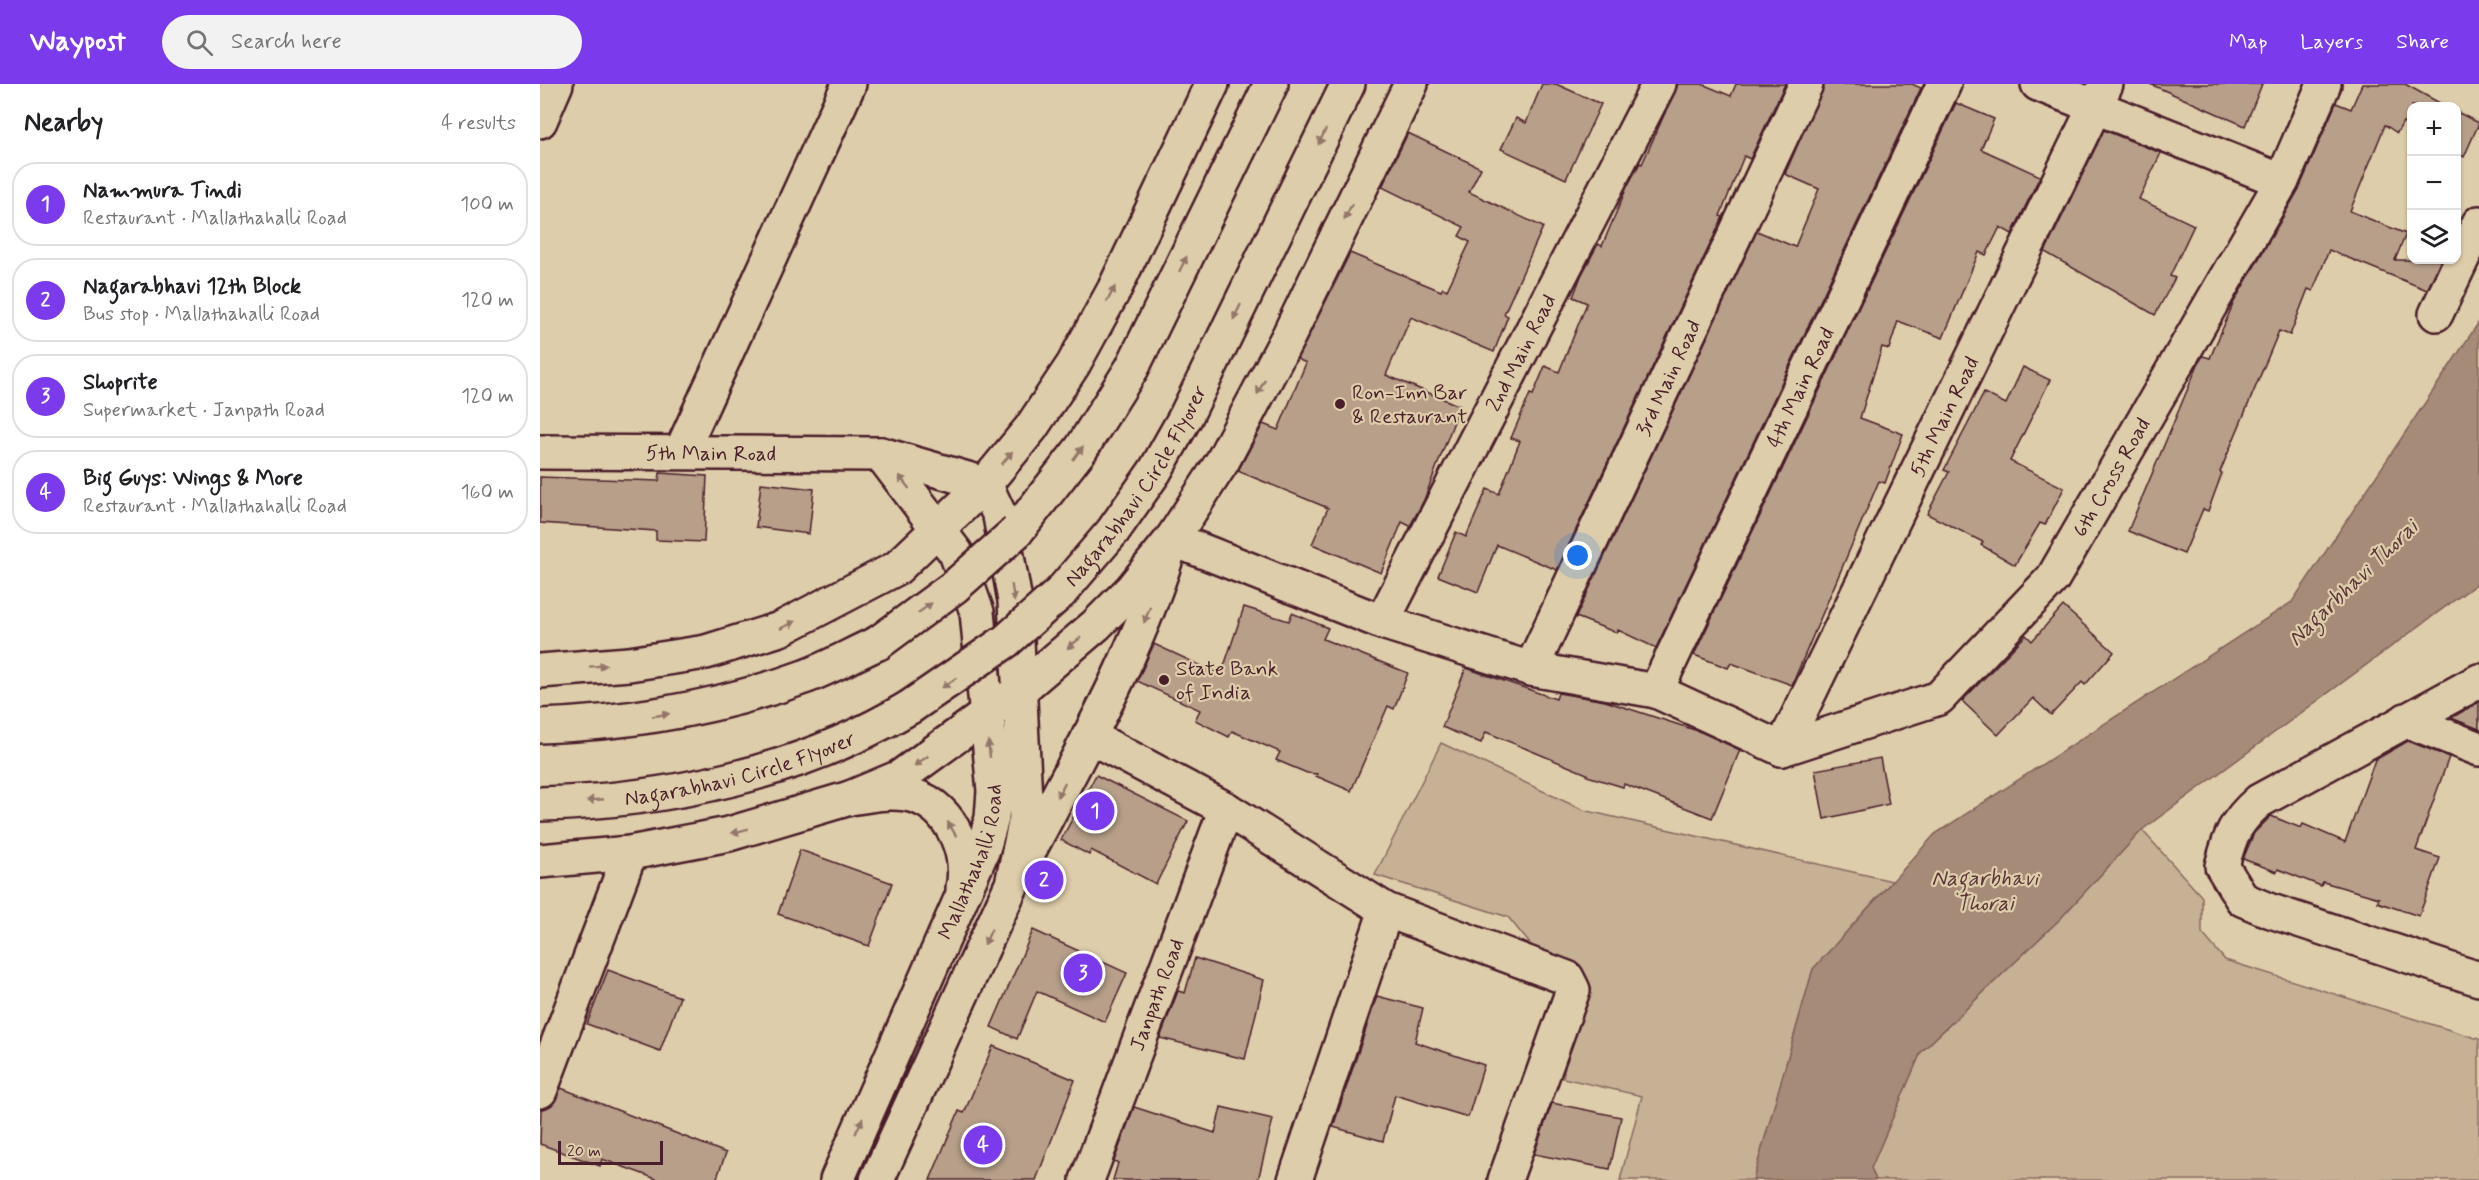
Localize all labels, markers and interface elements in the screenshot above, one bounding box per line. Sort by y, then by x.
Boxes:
search box [162,15,582,69]
text: Waypost [30,24,126,61]
icon: search [183,26,216,59]
text: Search here [231,28,342,56]
text: Map [2229,28,2267,56]
text: Layers [2300,28,2363,56]
text: Share [2396,28,2449,56]
map controls [2407,102,2461,264]
button: + [2407,102,2461,156]
text: Nearby [24,106,103,140]
text: 4 results [441,110,516,137]
one-way arrow [1317,128,1327,145]
button: − [2407,156,2461,210]
text: Nammura Tindi [83,177,242,205]
text: 1 [41,191,50,218]
text: 100 m [460,191,514,218]
one-way arrow [1344,204,1353,221]
text: Restaurant · Mallathahalli Road [83,205,347,232]
button: layers [2407,210,2461,264]
one-way arrow [1178,256,1187,273]
text: Nagarabhavi 12th Block [83,273,301,301]
one-way arrow [1106,285,1116,302]
text: 2 [41,287,50,314]
text: 120 m [461,287,514,314]
street label: 2nd Main Road [1480,290,1563,417]
text: Bus stop · Mallathahalli Road [83,301,320,328]
one-way arrow [1232,303,1241,320]
street label: 3rd Main Road [1630,315,1708,441]
street label: 4th Main Road [1760,323,1841,453]
street label: 5th Main Road [1904,352,1986,482]
text: Shoprite [83,369,158,397]
one-way arrow [1256,378,1266,395]
place label: Ron-Inn Bar & Restaurant [1352,379,1467,431]
street label: Nagarabhavi Circle Flyover [1058,380,1214,593]
text: 3 [41,383,50,410]
text: 120 m [461,383,514,410]
text: Supermarket · Janpath Road [83,397,325,424]
marker: Ron-Inn Bar & Restaurant [1333,397,1347,411]
street label: 6th Cross Road [2067,413,2158,542]
street label: 5th Main Road [646,440,776,468]
one-way arrow [1072,445,1084,460]
one-way arrow [1000,450,1013,466]
text: Big Guys: Wings & More [83,465,303,493]
one-way arrow [898,475,910,490]
text: 4 [40,479,51,506]
text: 160 m [461,479,514,506]
text: Restaurant · Mallathahalli Road [83,493,347,520]
water label: Nagarbhavi Thorai [2282,513,2428,655]
your location [1563,541,1592,570]
one-way arrow [1009,583,1018,602]
one-way arrow [917,602,933,614]
one-way arrow [1142,606,1152,624]
one-way arrow [780,621,797,630]
one-way arrow [1067,636,1082,648]
place label: State Bank of India [1176,655,1278,707]
one-way arrow [589,661,608,671]
marker: State Bank of India [1157,673,1171,687]
one-way arrow [941,677,957,689]
one-way arrow [651,710,670,719]
street label: Nagarabhavi Circle Flyover [623,725,860,813]
one-way arrow [984,740,994,759]
one-way arrow [913,755,928,767]
one-way arrow [1056,781,1066,798]
street label: Mallathahalli Road [932,783,1009,944]
pin: 1 [1076,788,1114,834]
one-way arrow [585,795,604,805]
one-way arrow [946,821,957,837]
one-way arrow [731,826,749,836]
pin: 2 [1024,858,1064,902]
water label: Nagarbhavi Thorai [1932,865,2041,918]
one-way arrow [983,929,992,946]
street label: Janpath Road [1124,935,1191,1055]
pin: 3 [1064,950,1102,996]
one-way arrow [855,1117,864,1134]
pin: 4 [964,1122,1002,1168]
scale bar [558,1138,663,1166]
text: 20 m [567,1141,601,1162]

